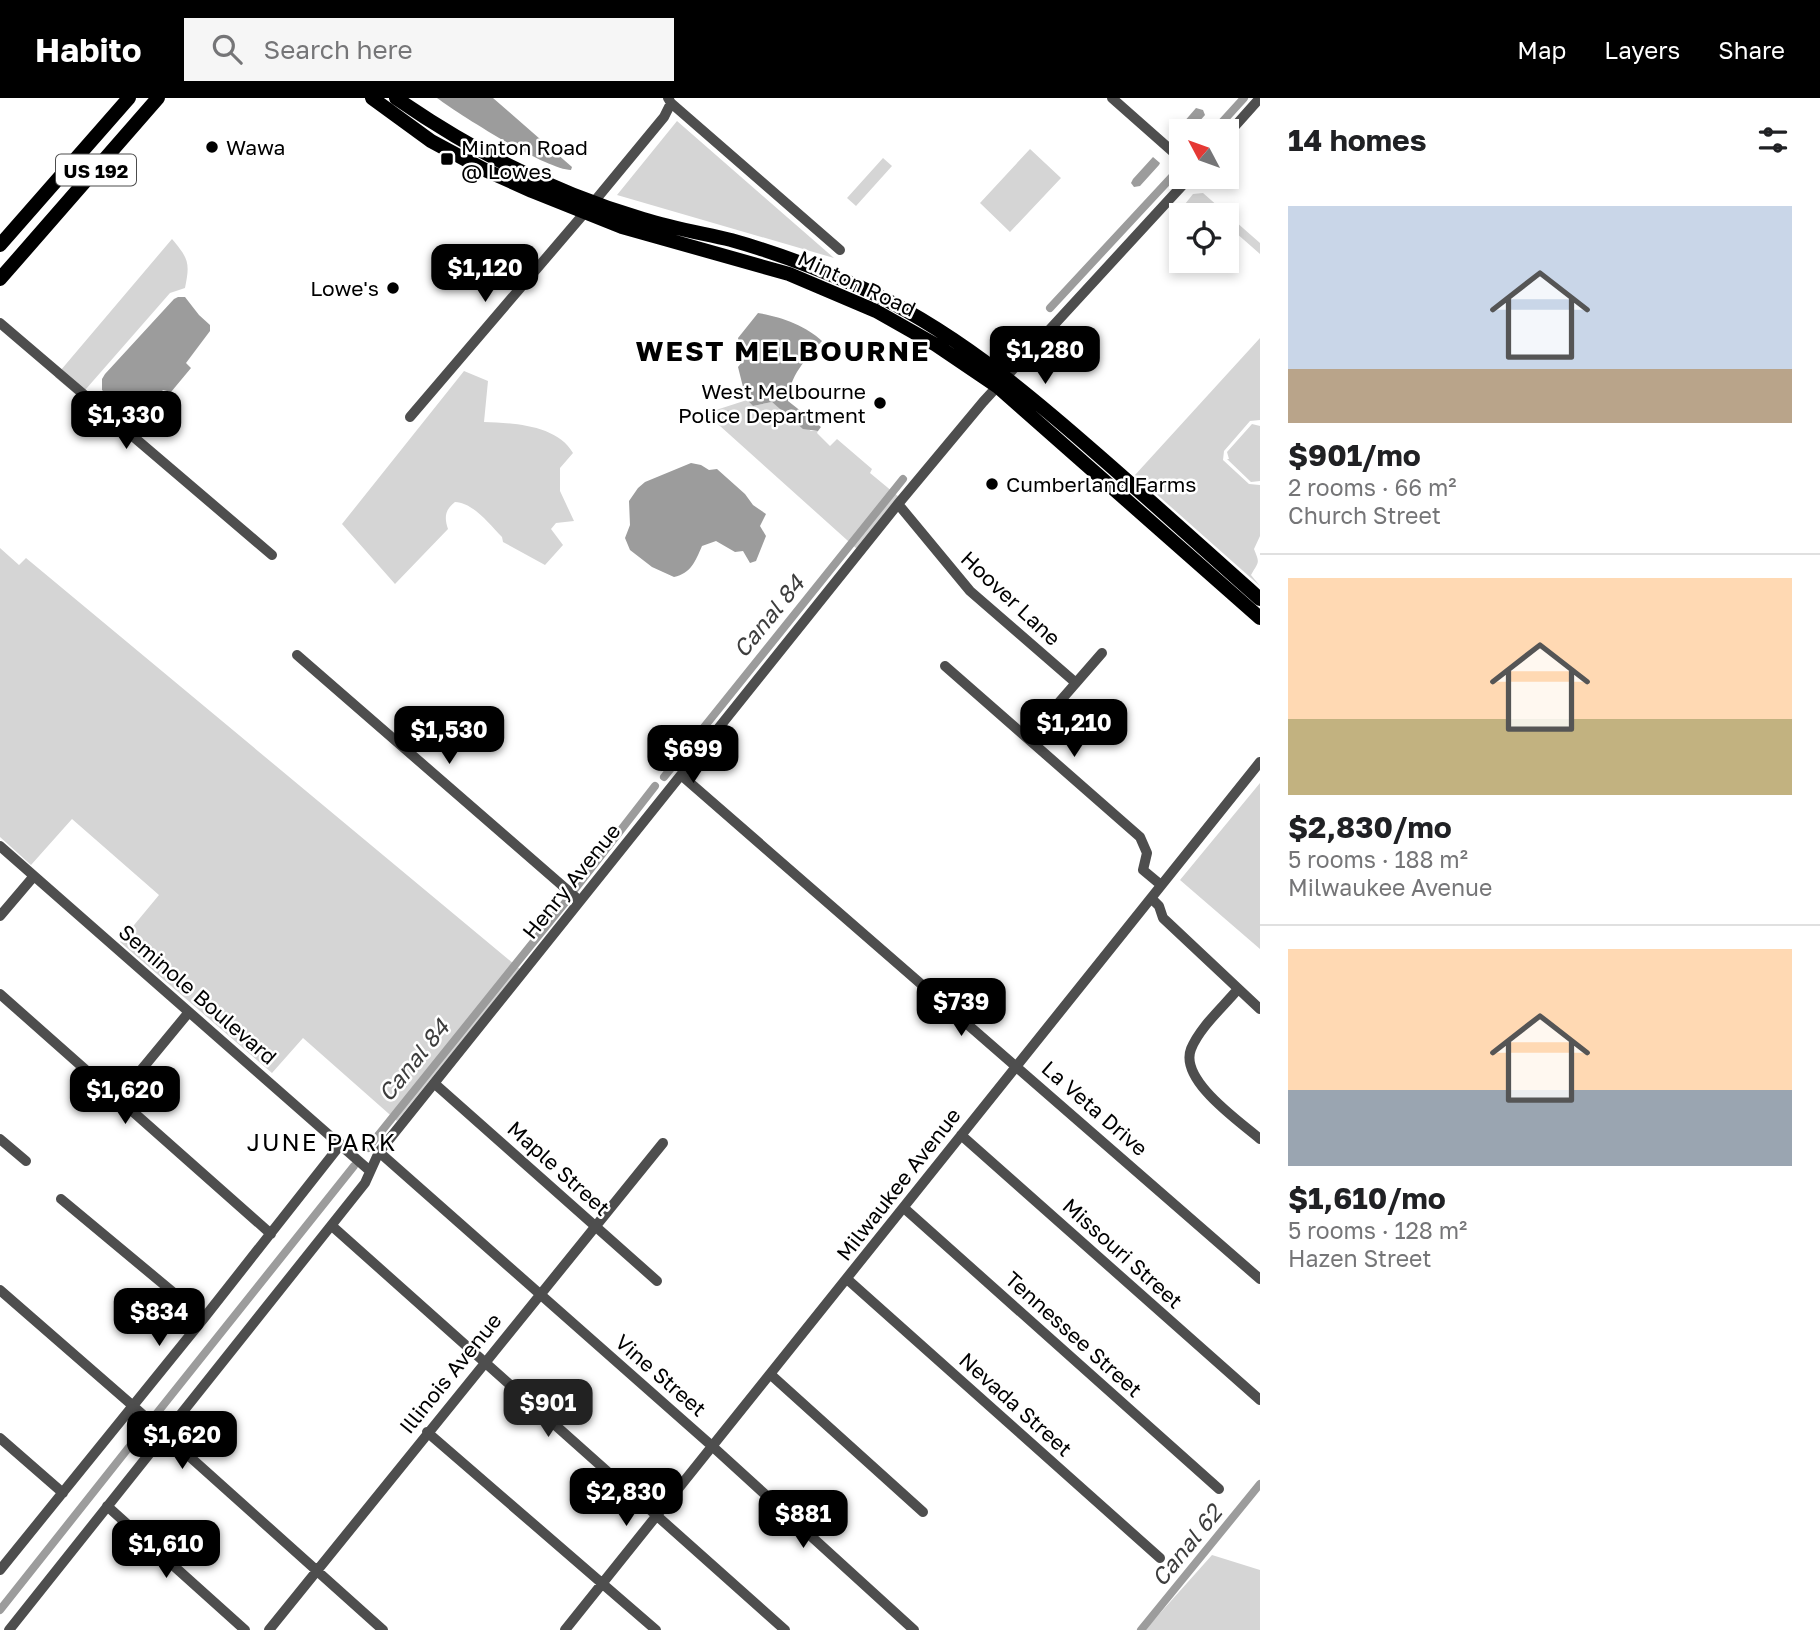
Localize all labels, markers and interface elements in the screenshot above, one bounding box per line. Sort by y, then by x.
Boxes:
search box [184,18,674,81]
text: Habito [35,30,142,69]
icon: search [208,30,246,68]
text: Search here [264,34,413,65]
text: Map [1517,35,1566,64]
text: Layers [1604,35,1680,64]
text: Share [1718,35,1785,64]
north arrow [1169,119,1239,189]
map controls [1169,119,1239,273]
icon: filters [1754,121,1792,159]
text: 14 homes [1288,122,1427,158]
place label: Wawa [226,134,285,160]
place label: Minton Road @ Lowes [461,134,588,184]
marker: Wawa [204,139,220,155]
marker: Minton Road @ Lowes [439,151,455,167]
road number: US 192 [56,155,136,186]
button: locate [1169,203,1239,273]
pin: $1,120 [428,244,542,304]
street label: Minton Road [794,244,920,322]
icon: home [1477,252,1603,378]
text: $1,120 [447,253,523,281]
place label: Lowe's [310,275,379,301]
marker: Lowe's [385,280,401,296]
pin: $1,280 [988,327,1102,386]
district label: WEST MELBOURNE [635,334,931,367]
text: $1,280 [1006,335,1084,363]
place label: West Melbourne Police Department [678,378,866,428]
pin: $1,330 [69,392,183,451]
marker: West Melbourne Police Department [872,395,888,411]
text: $1,330 [87,400,165,428]
text: $901/mo [1288,437,1421,473]
place label: Cumberland Farms [1006,471,1196,497]
text: 2 rooms · 66 m² [1288,473,1457,501]
marker: Cumberland Farms [984,476,1000,492]
text: Church Street [1288,501,1441,529]
street label: Hoover Lane [956,545,1066,651]
water label: Canal 84 [727,569,810,662]
icon: home [1477,624,1603,750]
pin: $1,210 [1017,700,1131,759]
pin: $1,530 [392,706,506,766]
text: $1,210 [1036,708,1112,736]
text: $1,530 [410,715,488,743]
pin: $699 [652,726,734,785]
text: $699 [663,734,723,762]
text: $2,830/mo [1288,809,1452,845]
street label: Henry Avenue [517,818,625,944]
text: 5 rooms · 188 m² [1288,845,1468,873]
text: Milwaukee Avenue [1288,873,1492,901]
street label: Seminole Boulevard [114,918,282,1070]
pin: $739 [920,978,1002,1038]
text: $739 [933,987,989,1015]
icon: home [1477,995,1603,1121]
water label: Canal 84 [372,1013,455,1106]
street label: La Veta Drive [1037,1055,1153,1161]
pin: $1,620 [68,1066,182,1126]
text: $1,620 [86,1075,164,1103]
street label: Milwaukee Avenue [830,1102,966,1266]
street label: Maple Street [502,1115,616,1221]
district label: JUNE PARK [247,1127,397,1156]
text: $1,610/mo [1288,1180,1446,1216]
street label: Missouri Street [1058,1192,1188,1314]
text: 5 rooms · 128 m² [1288,1216,1467,1244]
text: Hazen Street [1288,1244,1432,1272]
street label: Tennessee Street [1000,1266,1148,1402]
pin: $834 [118,1288,200,1348]
text: $834 [130,1297,188,1325]
street label: Illinois Avenue [394,1308,506,1438]
street label: Vine Street [610,1328,712,1422]
street label: Nevada Street [954,1347,1078,1461]
pin: $901 [507,1380,589,1439]
text: $901 [520,1388,576,1416]
pin: $1,620 [125,1412,239,1471]
text: $1,620 [143,1420,221,1448]
pin: $2,830 [569,1468,683,1528]
text: $2,830 [586,1477,666,1505]
pin: $881 [762,1490,844,1550]
water label: Canal 62 [1145,1497,1229,1591]
text: $881 [775,1499,831,1527]
pin: $1,610 [109,1520,223,1580]
text: $1,610 [128,1529,204,1557]

